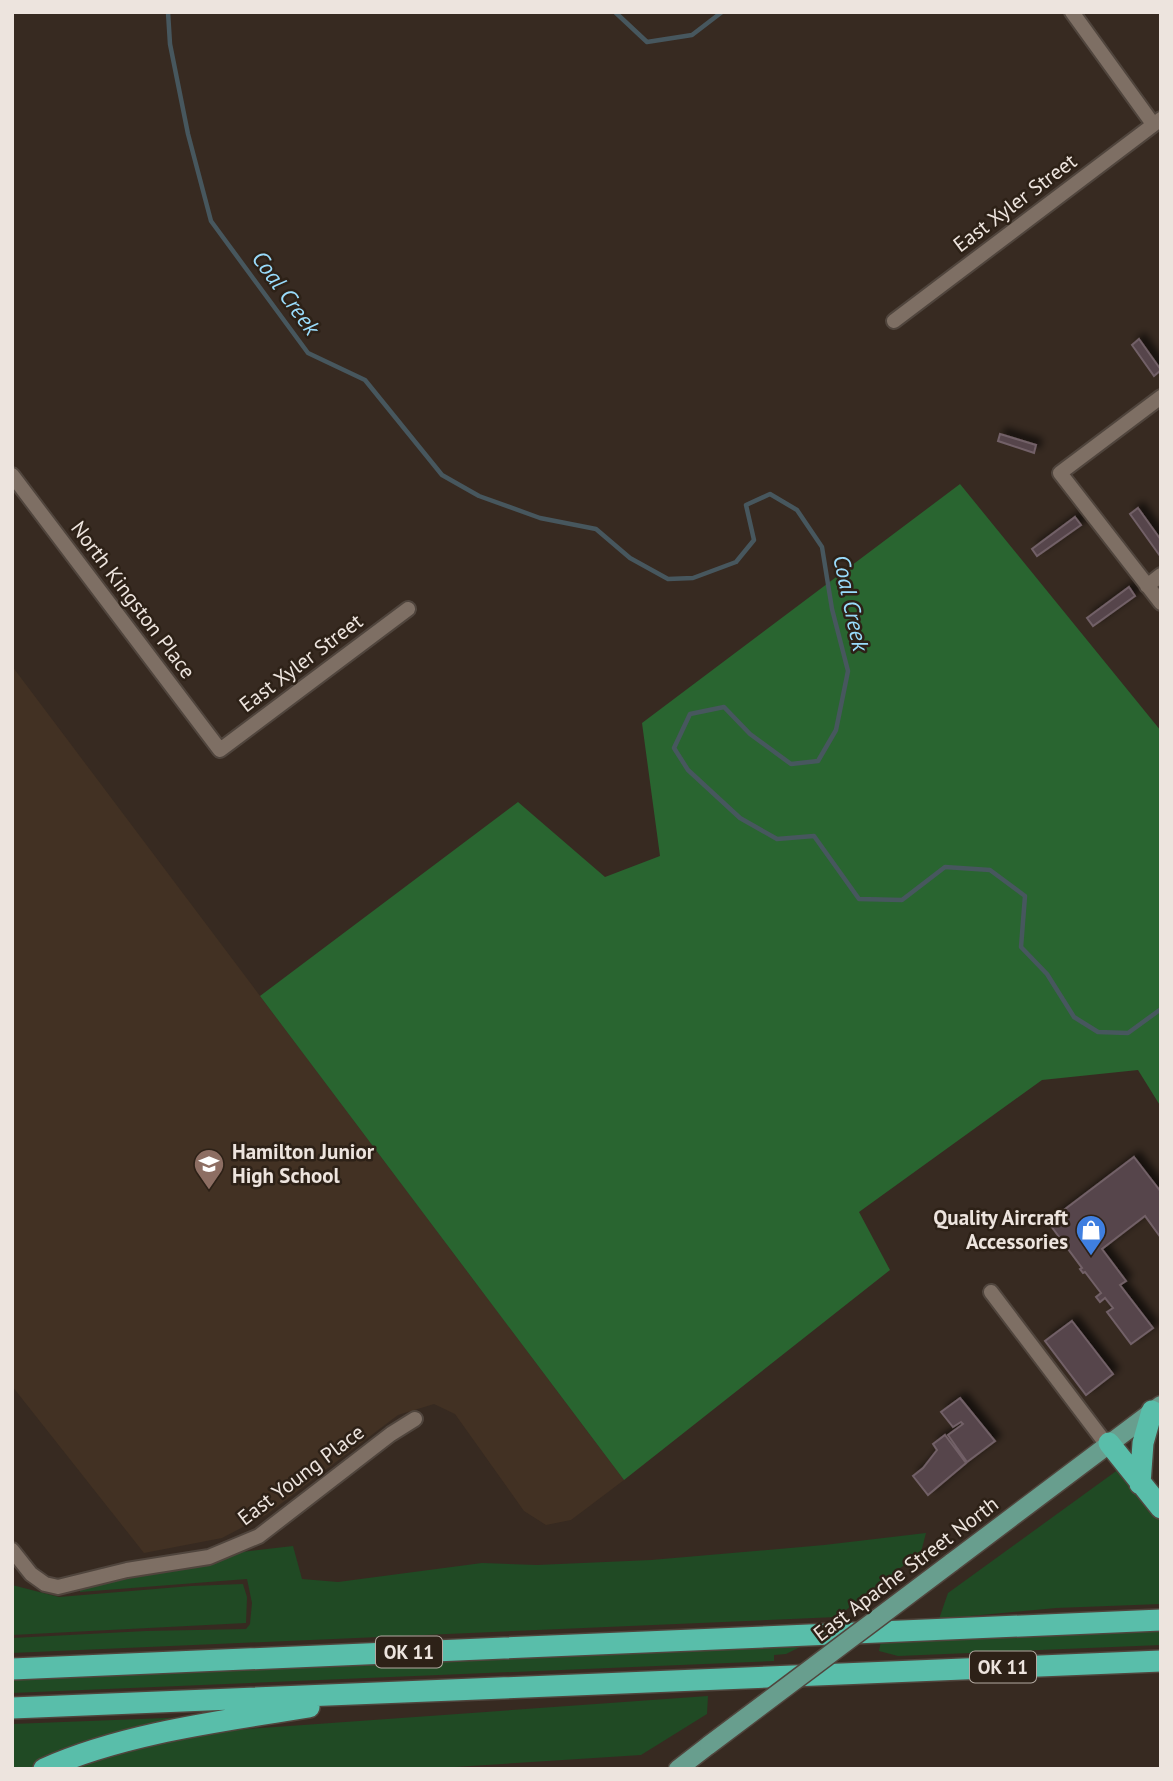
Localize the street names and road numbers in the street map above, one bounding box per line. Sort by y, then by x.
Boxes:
street label: East Xyler Street [948,147,1082,258]
street label: North Kingston Place [65,515,202,684]
street label: East Xyler Street [234,607,368,718]
street label: East Young Place [232,1418,369,1531]
street label: East Apache Street North [808,1490,1004,1647]
road number: OK 11 [376,1636,442,1668]
road number: OK 11 [970,1652,1036,1682]

